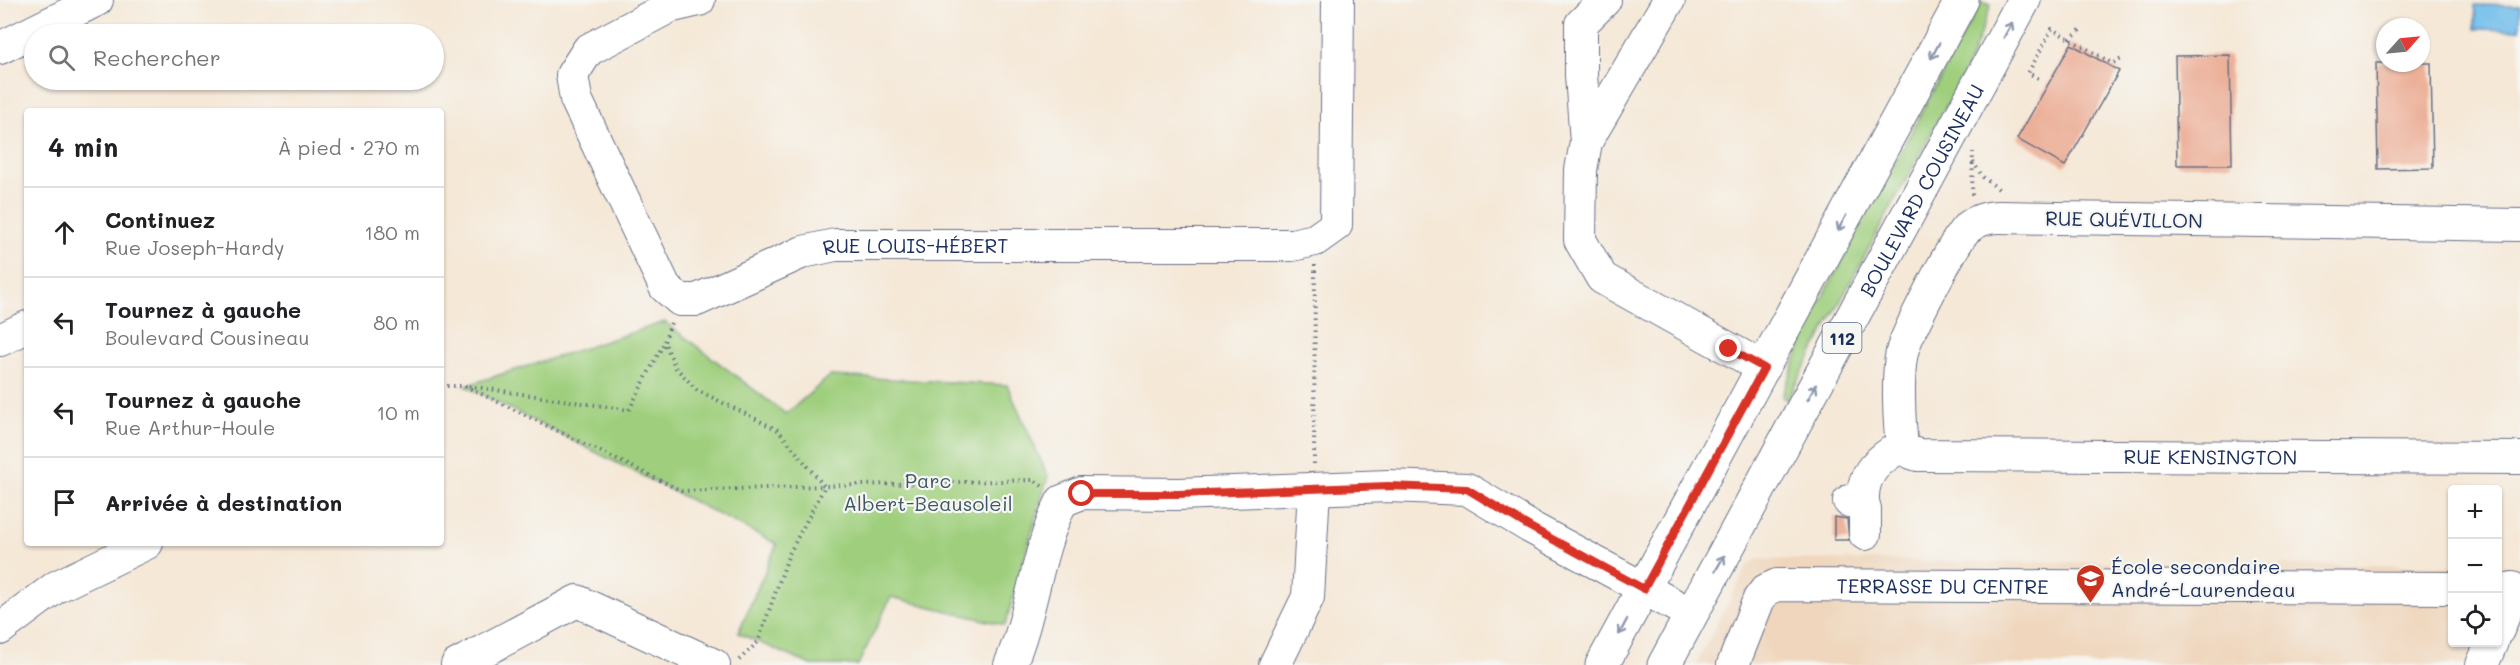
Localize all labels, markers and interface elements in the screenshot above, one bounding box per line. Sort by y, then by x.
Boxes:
north arrow [2376,18,2430,72]
one-way arrow [2002,22,2014,39]
search box [24,24,444,90]
icon: search [45,41,78,74]
one-way arrow [1928,42,1940,60]
text: Rechercher [93,43,221,72]
street label: BOULEVARD COUSINEAU [1853,80,1989,301]
text: 4 min [48,130,118,164]
text: À pied · 270 m [278,134,420,160]
text: Continuez [105,205,215,234]
street label: RUE QUÉVILLON [2045,205,2203,233]
one-way arrow [1836,214,1848,231]
icon: ahead [48,216,81,249]
text: 180 m [364,219,420,245]
street label: RUE LOUIS-HÉBERT [820,232,1008,260]
text: Rue Joseph-Hardy [105,234,284,260]
text: Tournez à gauche [105,295,301,324]
icon: left [48,306,81,339]
text: 80 m [373,309,420,335]
road number: 112 [1822,323,1862,353]
text: Boulevard Cousineau [105,324,310,350]
route end [1715,335,1741,361]
one-way arrow [1806,384,1818,401]
text: Tournez à gauche [105,385,301,414]
icon: left [48,396,81,429]
text: 10 m [376,399,420,425]
text: Rue Arthur-Houle [105,414,275,440]
street label: RUE KENSINGTON [2123,443,2297,470]
park label: Parc Albert-Beausoleil [843,467,1013,516]
route start [1068,480,1094,506]
map controls [2448,485,2502,647]
button: + [2448,485,2502,539]
icon: arrive [48,486,81,519]
text: Arrivée à destination [105,488,342,517]
button: − [2448,539,2502,593]
place label: École secondaire André-Laurendeau [2111,553,2295,602]
one-way arrow [1714,555,1726,572]
school or university icon: École secondaire André-Laurendeau [2074,562,2106,604]
street label: TERRASSE DU CENTRE [1837,572,2049,599]
button: locate [2448,593,2502,647]
one-way arrow [1617,618,1629,635]

